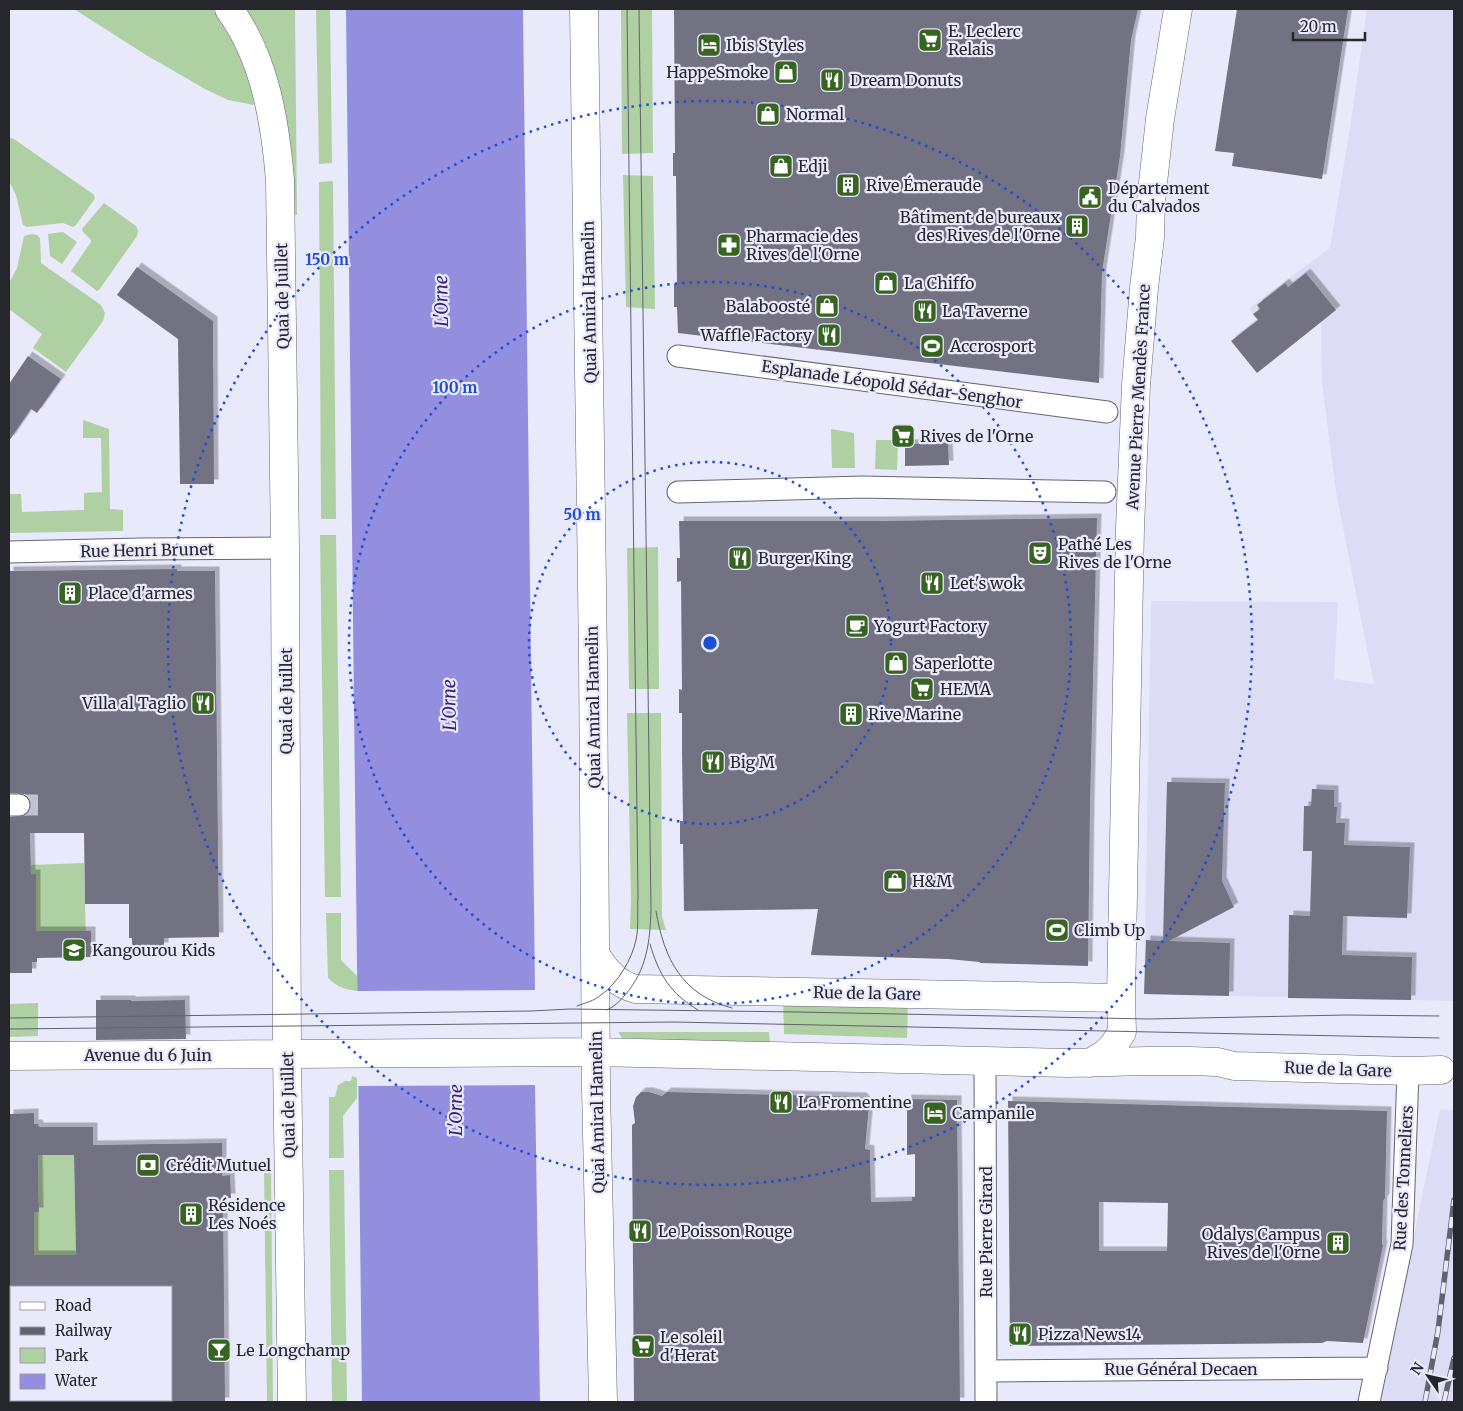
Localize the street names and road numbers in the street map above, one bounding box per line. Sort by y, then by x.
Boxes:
street label: Quai Amiral Hamelin [578,220,600,383]
street label: Quai de Juillet [271,242,293,349]
street label: Avenue Pierre Mendès France [1122,283,1154,511]
street label: Esplanade Léopold Sédar-Senghor [760,356,1024,412]
street label: Rue Henri Brunet [80,539,215,561]
street label: Quai Amiral Hamelin [582,625,604,788]
street label: Quai de Juillet [276,647,296,754]
street label: Rue de la Gare [813,982,921,1004]
street label: Quai Amiral Hamelin [586,1030,608,1193]
street label: Avenue du 6 Juin [83,1045,212,1065]
street label: Quai de Juillet [277,1051,299,1158]
street label: Rue de la Gare [1284,1057,1392,1081]
street label: Rue des Tonneliers [1389,1105,1417,1251]
street label: Rue Pierre Girard [976,1166,996,1298]
street label: Rue Général Decaen [1104,1359,1258,1379]

